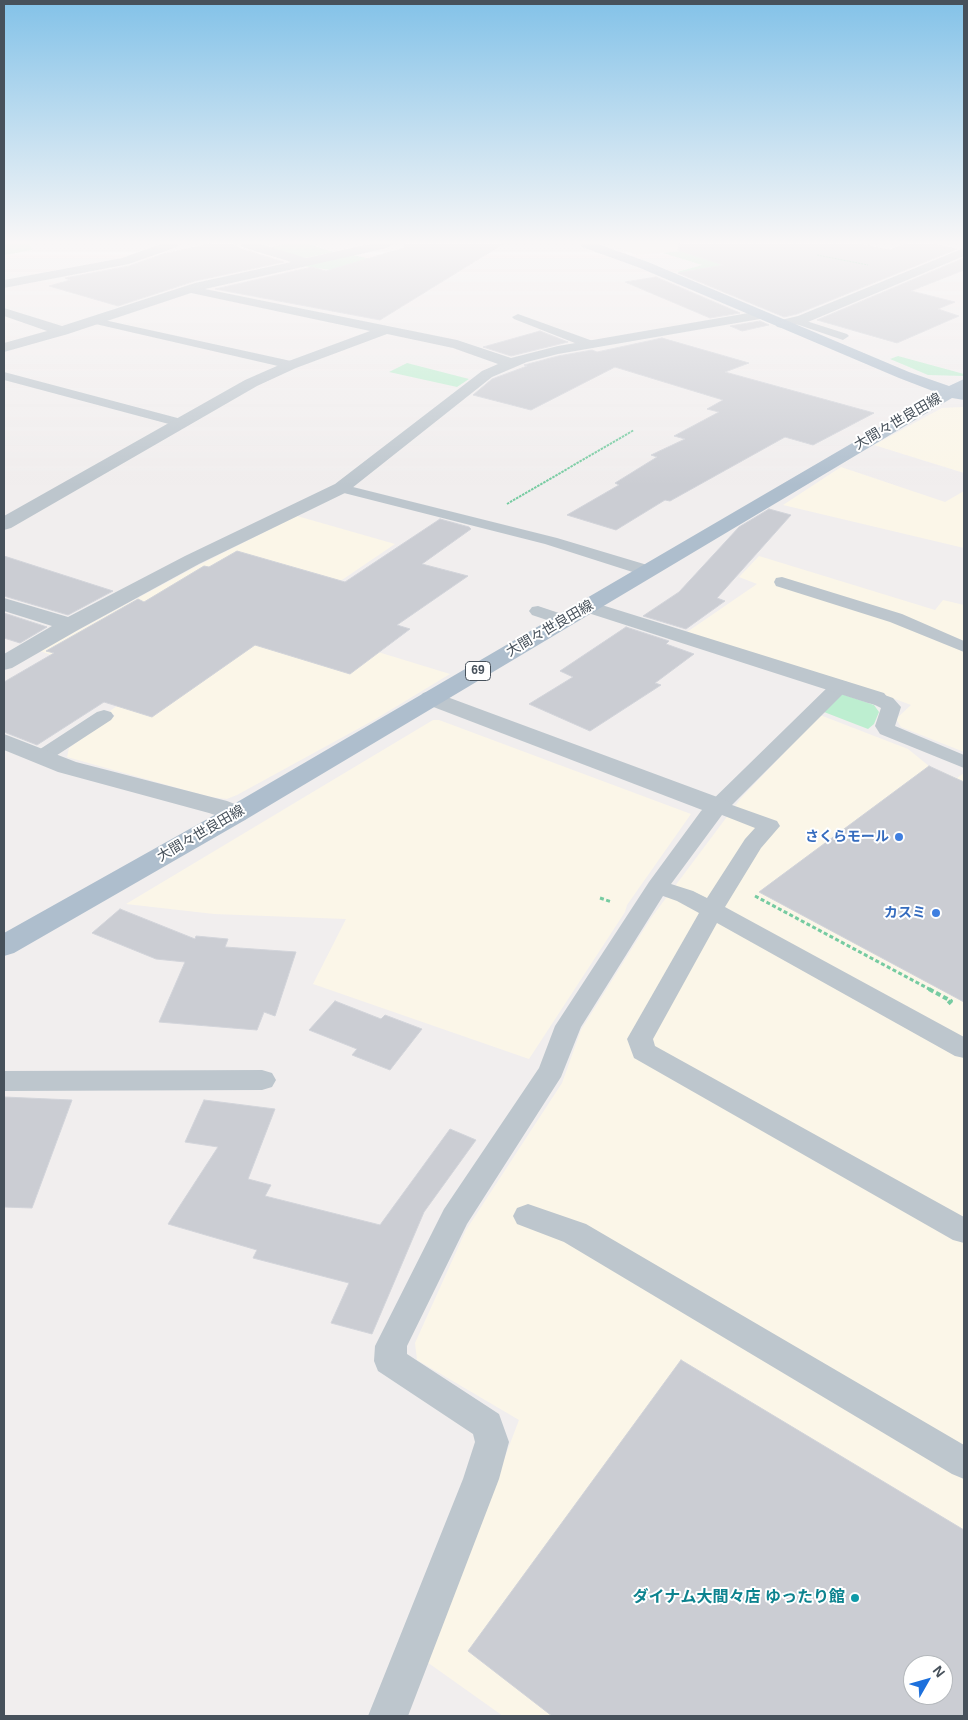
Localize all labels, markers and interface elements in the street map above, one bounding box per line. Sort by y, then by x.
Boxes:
street label: 大間々世良田線 [851,390,945,454]
street label: 大間々世良田線 [503,597,597,661]
road number: 69 [466,661,490,680]
street label: 大間々世良田線 [154,802,248,866]
place label: さくらモール [805,829,889,845]
marker: さくらモール [893,831,905,843]
place label: カスミ [884,905,926,921]
marker: カスミ [930,907,942,919]
place label: ダイナム大間々店 ゆったり館 [633,1588,845,1608]
marker: ダイナム大間々店 ゆったり館 [849,1592,861,1604]
north arrow [903,1655,953,1705]
text: N [930,1662,948,1680]

